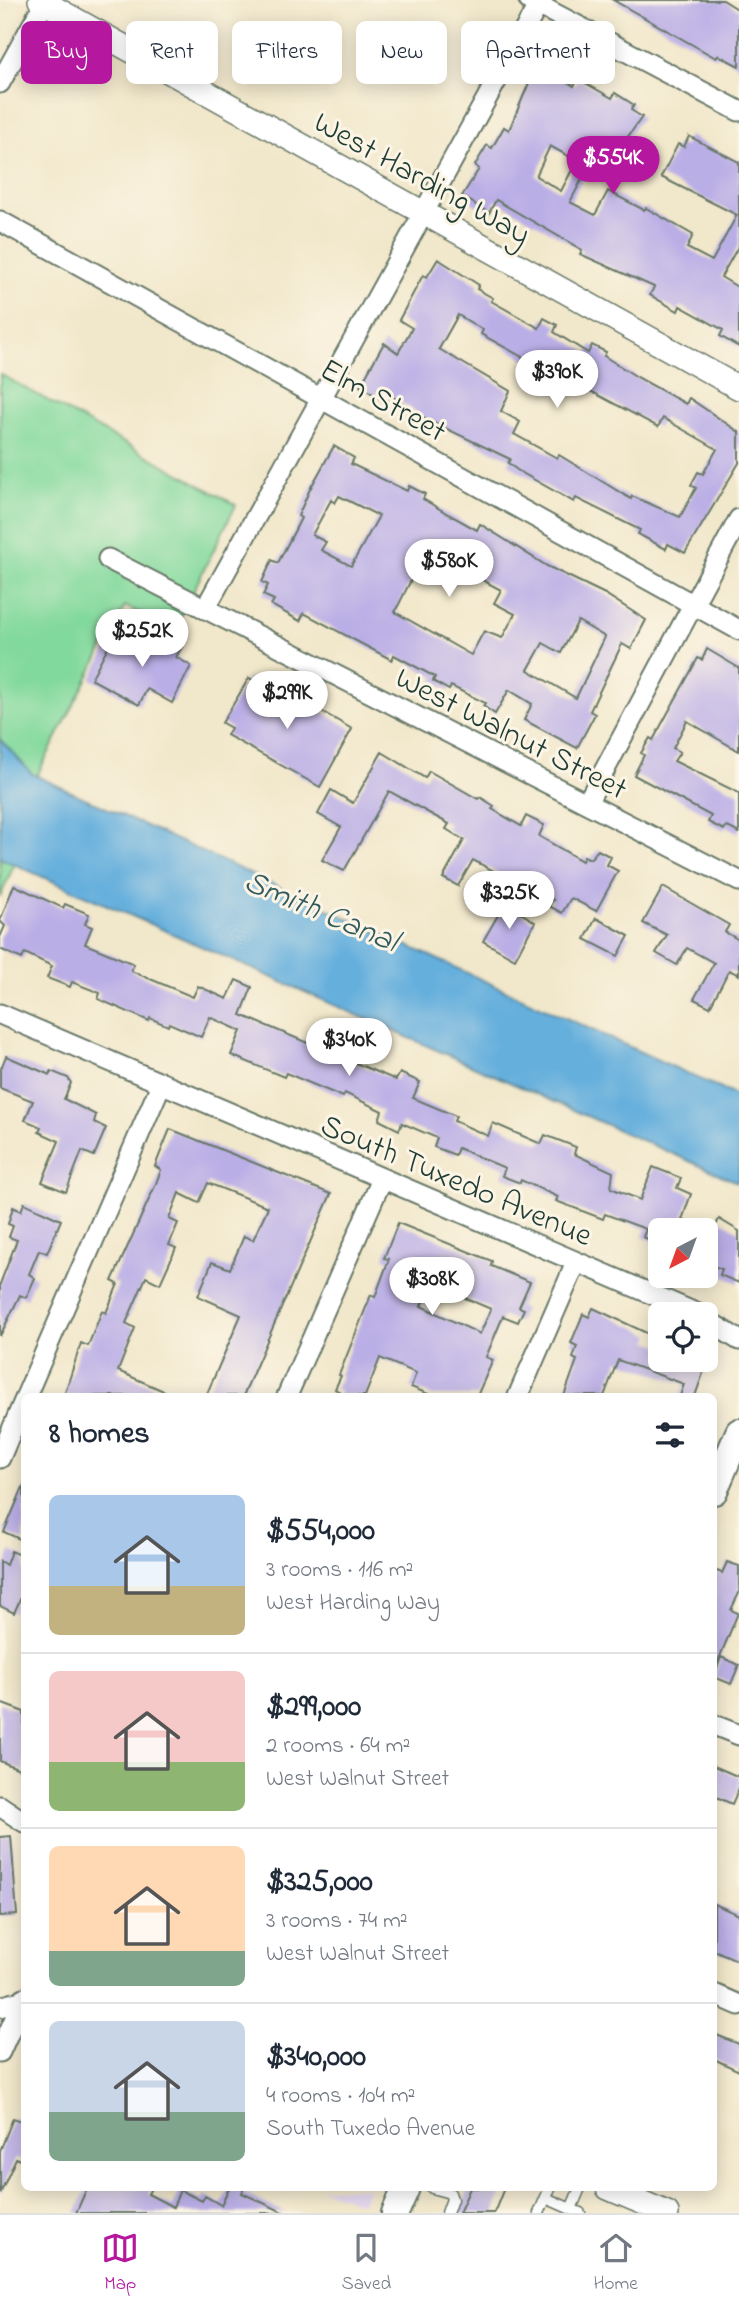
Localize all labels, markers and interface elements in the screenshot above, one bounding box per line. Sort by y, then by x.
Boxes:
chip: Buy [21,21,112,84]
chip: Rent [126,21,218,84]
chip: Filters [232,21,342,84]
chip: New [356,21,447,84]
chip: Apartment [461,21,615,84]
street label: West Harding Way [304,101,538,259]
pin: $554K [564,136,662,196]
text: $554K [583,142,643,175]
street label: Elm Street [310,348,454,456]
pin: $390K [508,350,606,410]
text: $390K [531,356,583,389]
pin: $580K [400,540,498,599]
text: $580K [421,545,477,578]
pin: $252K [93,610,191,669]
text: $252K [111,615,173,648]
street label: West Walnut Street [386,656,635,814]
pin: $299K [238,672,336,731]
text: $299K [262,677,312,710]
water label: Smith Canal [236,859,408,968]
pin: $325K [460,872,558,931]
text: $325K [479,877,539,910]
pin: $340K [300,1018,398,1078]
text: $340K [322,1024,376,1057]
street label: South Tuxedo Avenue [313,1104,599,1261]
north arrow [648,1218,718,1288]
map controls [648,1218,718,1372]
pin: $308K [383,1258,481,1317]
text: $308K [405,1263,459,1296]
button: locate [648,1302,718,1372]
text: 8 homes [49,1413,150,1457]
icon: filters [651,1416,689,1454]
text: $554,000 [266,1510,375,1554]
icon: home [105,1523,189,1607]
text: 3 rooms · 116 m² [266,1554,413,1587]
text: West Harding Way [266,1587,440,1620]
text: $299,000 [266,1686,361,1730]
icon: home [105,1699,189,1783]
text: 2 rooms · 64 m² [266,1730,410,1763]
text: West Walnut Street [266,1763,449,1796]
text: $325,000 [266,1861,373,1905]
icon: home [105,1874,189,1958]
text: 3 rooms · 74 m² [266,1905,408,1938]
text: West Walnut Street [266,1938,449,1971]
text: $340,000 [266,2036,366,2080]
icon: home [105,2049,189,2133]
text: 4 rooms · 104 m² [266,2080,415,2113]
text: South Tuxedo Avenue [266,2113,475,2146]
tab: Map [101,2229,139,2298]
tab: Saved [342,2229,391,2298]
tab: Home [594,2229,638,2298]

